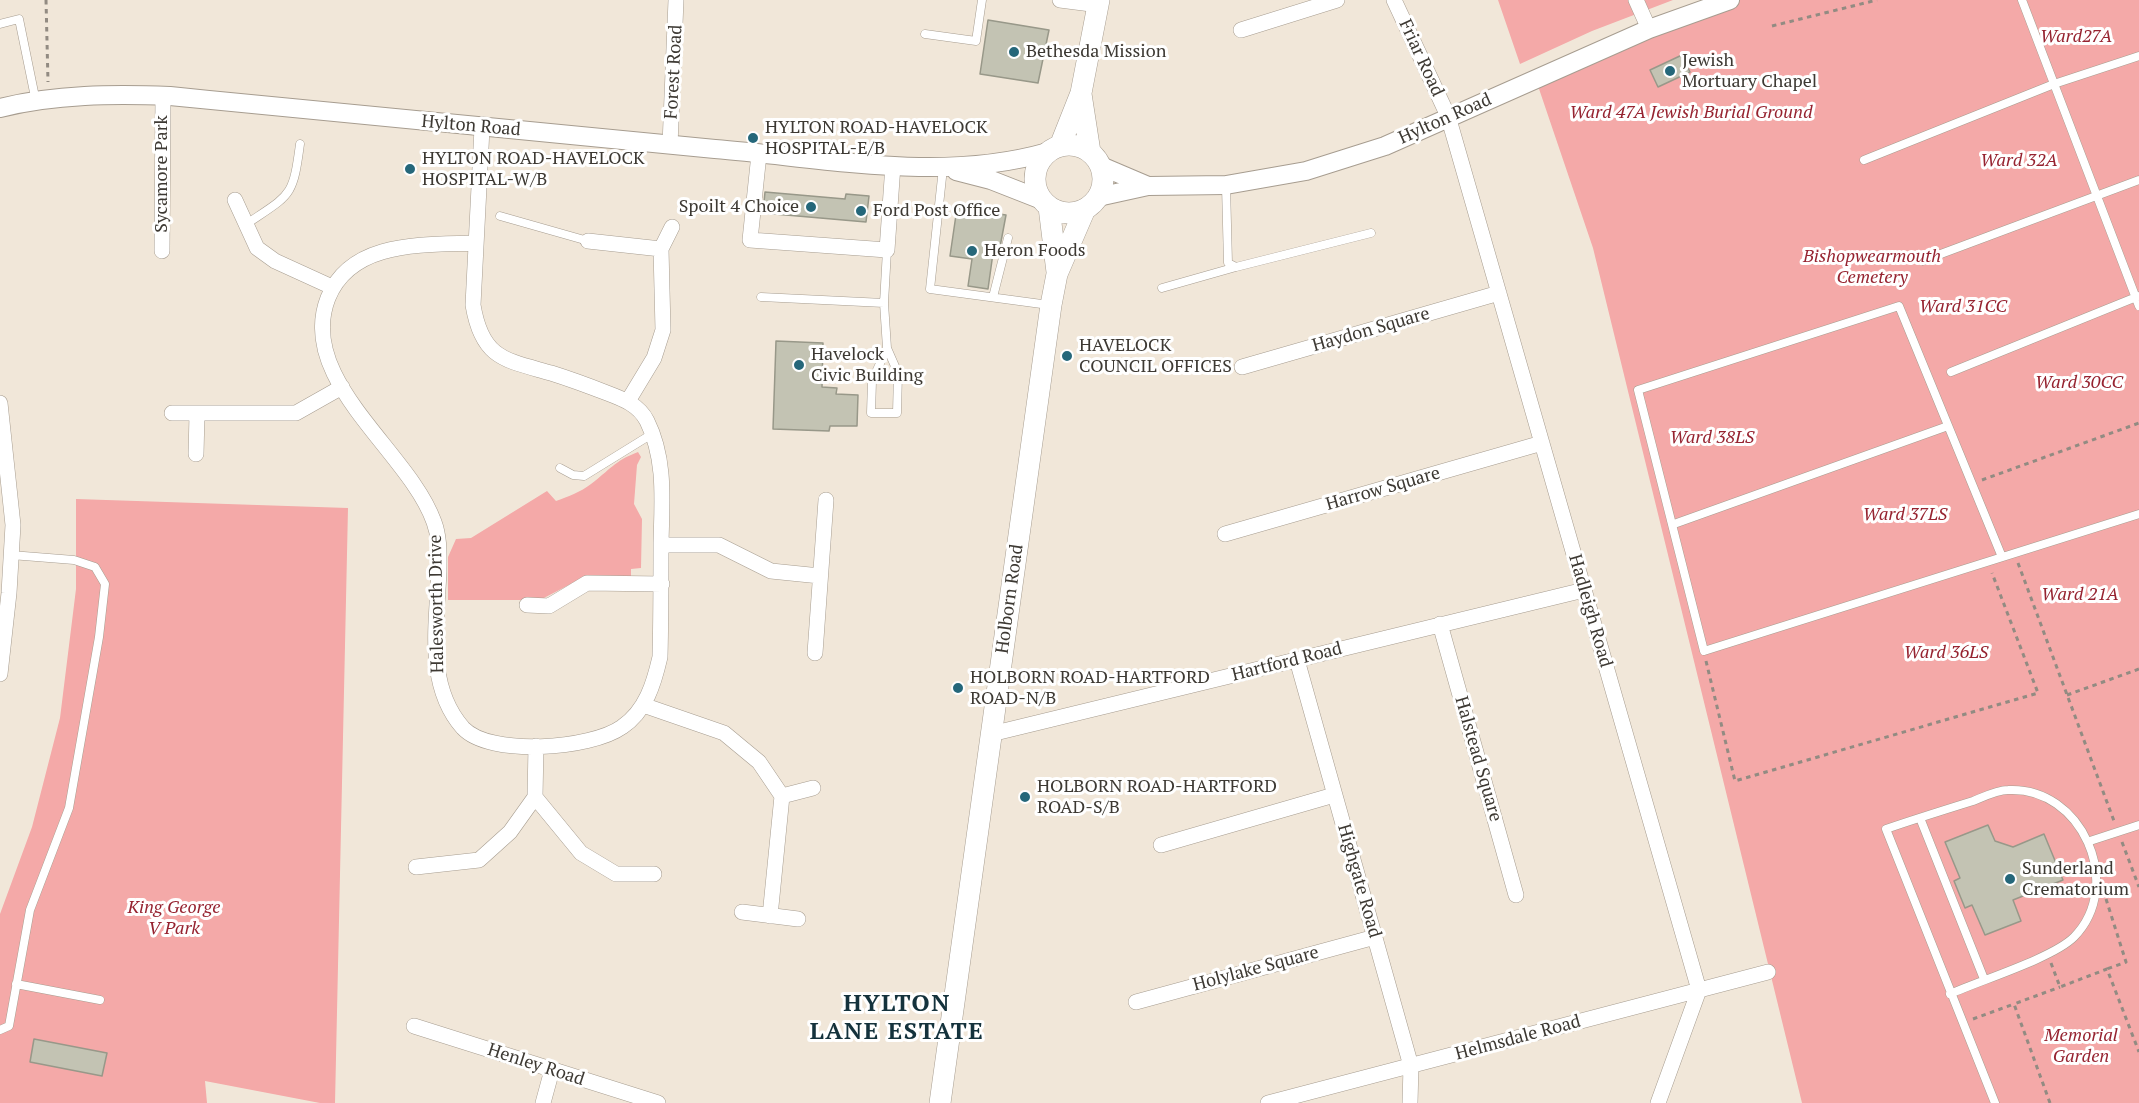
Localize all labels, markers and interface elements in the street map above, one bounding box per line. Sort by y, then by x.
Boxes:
street label: Friar Road [1394,16,1448,100]
street label: Forest Road [661,24,687,120]
park label: Ward27A [2040,26,2112,48]
place label: Bethesda Mission [1026,41,1166,63]
marker: Bethesda Mission [1007,45,1021,59]
place label: Jewish Mortuary Chapel [1682,50,1817,92]
marker: Jewish Mortuary Chapel [1663,64,1677,78]
street label: Hylton Road [1395,89,1495,149]
park label: Ward 47A Jewish Burial Ground [1569,102,1813,124]
street label: Hylton Road [421,111,521,141]
street label: Sycamore Park [151,115,173,233]
place label: HYLTON ROAD-HAVELOCK HOSPITAL-E/B [765,117,988,160]
marker: HYLTON ROAD-HAVELOCK HOSPITAL-E/B [746,131,760,145]
place label: HYLTON ROAD-HAVELOCK HOSPITAL-W/B [422,148,645,190]
park label: Ward 32A [1980,150,2058,172]
marker: HYLTON ROAD-HAVELOCK HOSPITAL-W/B [403,162,417,176]
place label: Spoilt 4 Choice [679,196,799,218]
marker: Spoilt 4 Choice [804,200,818,214]
place label: Ford Post Office [873,200,1000,222]
marker: Ford Post Office [854,204,868,218]
place label: Heron Foods [984,240,1086,262]
marker: Heron Foods [965,244,979,258]
park label: Bishopwearmouth Cemetery [1803,246,1941,288]
park label: Ward 31CC [1919,296,2007,318]
street label: Haydon Square [1310,303,1432,357]
place label: HAVELOCK COUNCIL OFFICES [1079,335,1232,378]
place label: Havelock Civic Building [811,344,923,386]
marker: HAVELOCK COUNCIL OFFICES [1060,349,1074,363]
marker: Havelock Civic Building [792,358,806,372]
park label: Ward 30CC [2035,372,2123,394]
park label: Ward 38LS [1670,427,1754,449]
street label: Harrow Square [1323,462,1443,516]
park label: Ward 37LS [1863,504,1947,526]
street label: Halesworth Drive [425,534,449,674]
street label: Holborn Road [992,543,1028,655]
street label: Hadleigh Road [1564,552,1616,670]
park label: Ward 21A [2041,584,2119,606]
street label: Hartford Road [1230,638,1344,686]
park label: Ward 36LS [1904,642,1988,664]
place label: HOLBORN ROAD-HARTFORD ROAD-N/B [970,667,1210,710]
marker: HOLBORN ROAD-HARTFORD ROAD-N/B [951,681,965,695]
street label: Halstead Square [1450,694,1506,824]
place label: HOLBORN ROAD-HARTFORD ROAD-S/B [1037,776,1277,818]
marker: HOLBORN ROAD-HARTFORD ROAD-S/B [1018,790,1032,804]
street label: Highgate Road [1332,822,1386,940]
place label: Sunderland Crematorium [2022,858,2129,900]
marker: Sunderland Crematorium [2003,872,2017,886]
park label: King George V Park [127,897,221,940]
street label: Holylake Square [1191,942,1321,996]
district label: HYLTON LANE ESTATE [810,990,984,1046]
street label: Helmsdale Road [1453,1011,1583,1065]
park label: Memorial Garden [2044,1025,2118,1068]
street label: Henley Road [485,1039,587,1091]

